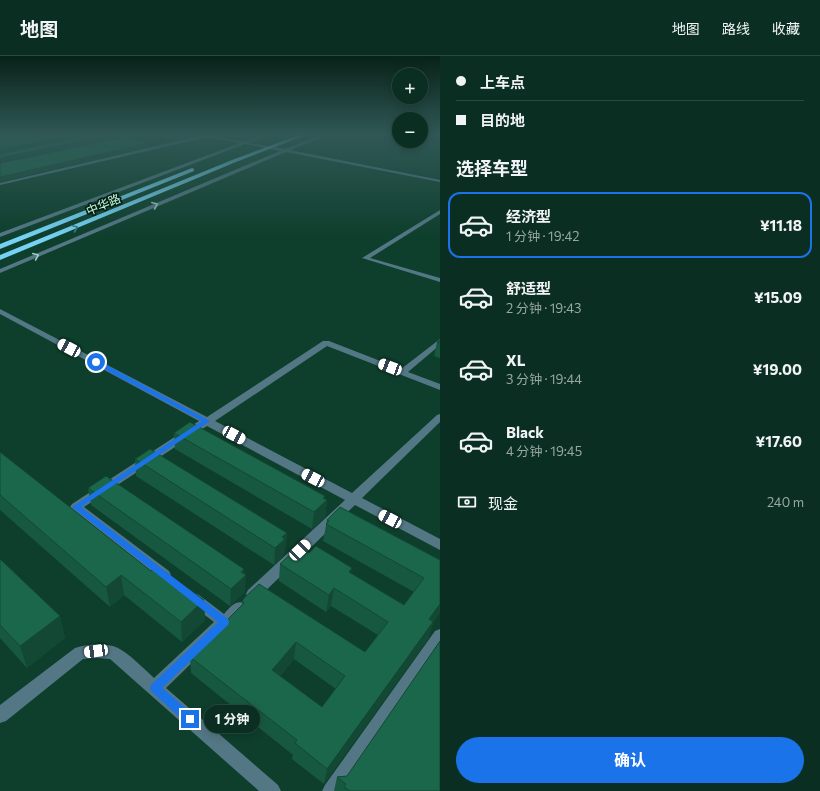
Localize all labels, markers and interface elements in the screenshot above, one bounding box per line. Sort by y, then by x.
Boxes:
text: 地图 [20,17,58,40]
text: 地图 [672,20,700,37]
text: 路线 [722,20,750,37]
text: 收藏 [772,20,800,37]
map controls [392,68,428,148]
button: + [392,68,428,104]
text: 上车点 [480,73,525,91]
text: 目的地 [480,111,525,129]
button: − [392,112,428,148]
text: 选择车型 [456,157,528,179]
street label: 中华路 [84,191,122,217]
one-way arrow [151,202,159,210]
icon: car [458,207,494,243]
text: 经济型 [506,207,551,225]
text: ¥11.18 [760,216,802,234]
one-way arrow [71,224,78,232]
text: 1 分钟 · 19:42 [506,228,579,244]
one-way arrow [31,253,39,261]
icon: car [458,279,494,315]
text: 舒适型 [506,279,551,297]
text: ¥15.09 [754,288,802,306]
text: 2 分钟 · 19:43 [506,300,581,316]
car [56,337,82,359]
icon: car [458,351,494,387]
text: XL [506,351,525,369]
route start [87,353,105,371]
car [377,357,403,377]
text: ¥19.00 [753,360,802,378]
text: 3 分钟 · 19:44 [506,371,582,387]
icon: car [458,423,494,459]
text: Black [506,423,544,441]
car [221,424,247,446]
text: ¥17.60 [756,432,802,450]
text: 4 分钟 · 19:45 [506,443,582,459]
car [300,467,326,489]
icon: cash [456,491,478,513]
text: 现金 [488,494,518,512]
text: 240 m [767,494,804,510]
car [377,508,403,530]
car [287,537,313,563]
car [83,643,109,659]
callout: 1 分钟 [204,705,260,733]
route end [181,710,199,728]
text: 1 分钟 [215,711,249,727]
button: 确认 [456,737,804,783]

